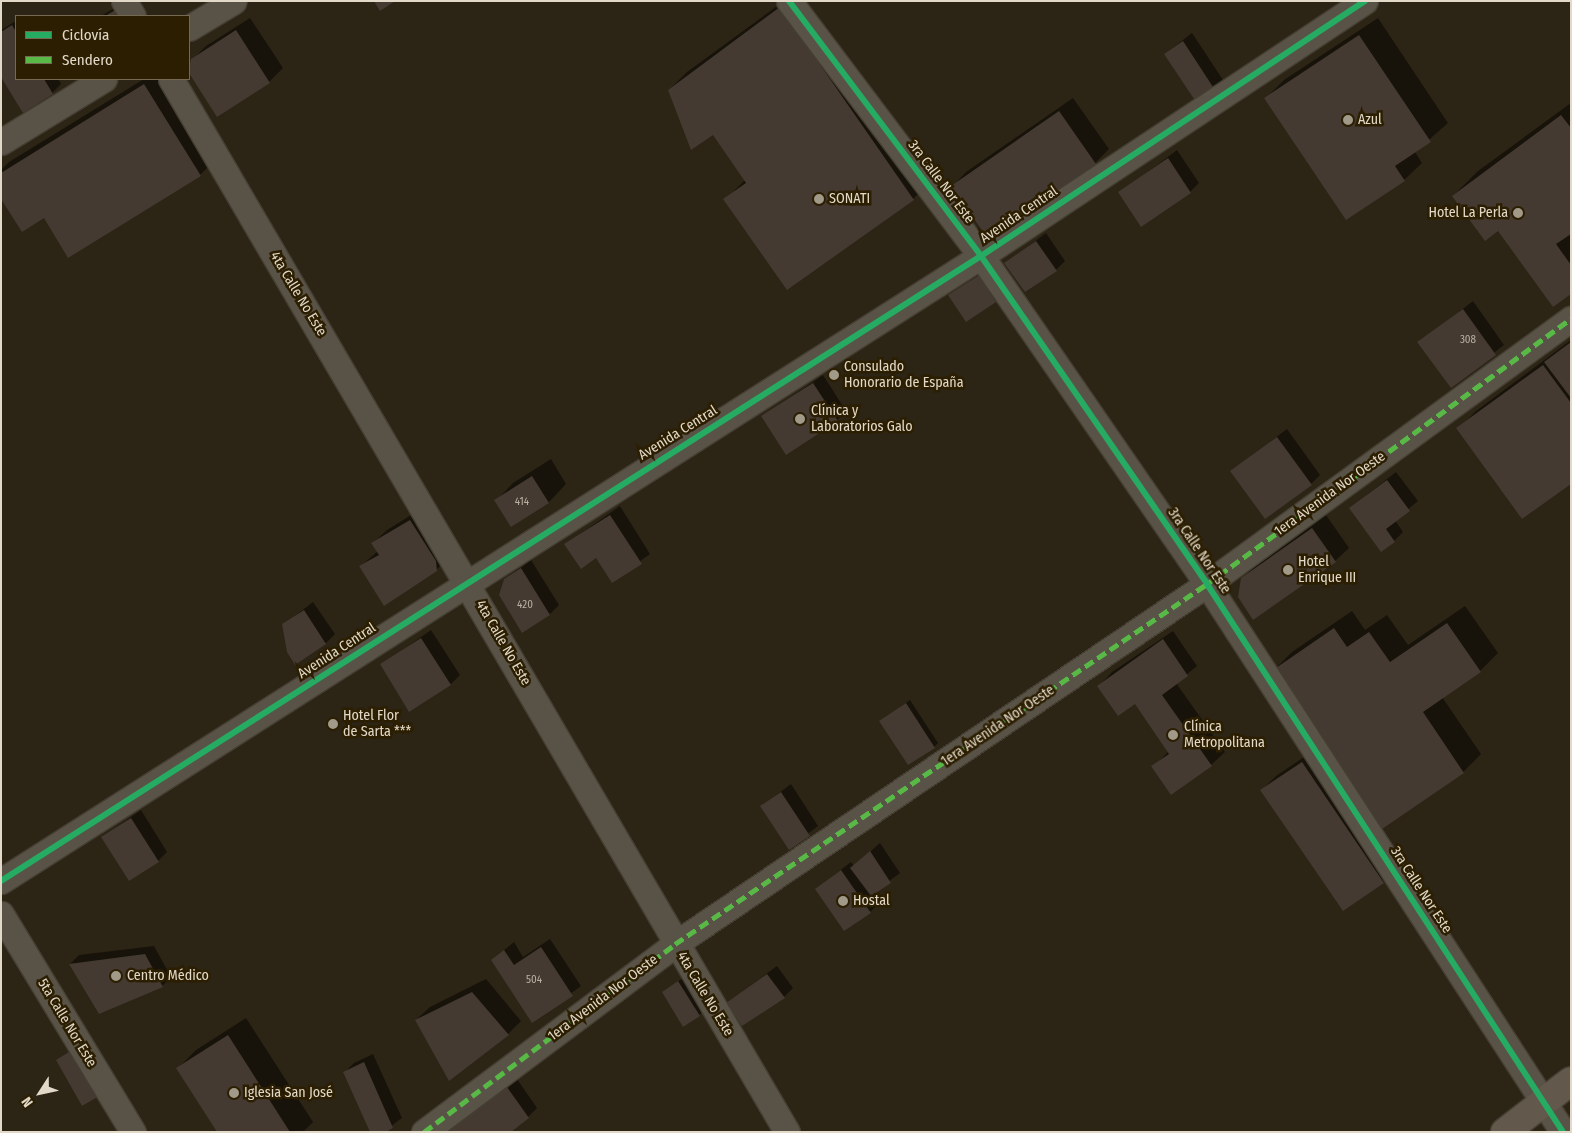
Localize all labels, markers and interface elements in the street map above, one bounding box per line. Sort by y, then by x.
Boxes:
legend [15,15,190,80]
text: Ciclovía [62,26,109,44]
text: Sendero [62,51,113,69]
place label: Azul [1358,112,1382,128]
marker: Azul [1342,114,1354,126]
street label: 3ra Calle Nor Este [904,137,978,227]
street label: Avenida Central [977,183,1061,247]
place label: SONATI [829,191,870,207]
marker: SONATI [813,193,825,205]
place label: Hotel La Perla [1428,205,1508,221]
marker: Hotel La Perla [1512,207,1524,219]
street label: 4ta Calle No Este [266,249,330,339]
house number: 308 [1460,333,1476,347]
place label: Consulado Honorario de España [844,359,964,392]
marker: Consulado Honorario de España [828,369,840,381]
street label: Avenida Central [636,402,720,464]
place label: Clínica y Laboratorios Galo [811,403,913,436]
marker: Clínica y Laboratorios Galo [793,412,807,426]
street label: 1era Avenida Nor Oeste [1271,448,1389,540]
house number: 414 [515,495,529,509]
street label: 3ra Calle Nor Este [1164,505,1234,597]
place label: Hotel Enrique III [1298,554,1356,586]
marker: Hotel Enrique III [1282,564,1294,576]
street label: 4ta Calle No Este [472,597,534,689]
house number: 420 [517,598,533,612]
street label: Avenida Central [295,620,379,682]
street label: 1era Avenida Nor Oeste [938,682,1058,770]
place label: Hotel Flor de Sarta *** [343,708,411,740]
marker: Hotel Flor de Sarta *** [327,718,339,730]
place label: Clínica Metropolitana [1184,719,1265,752]
marker: Clínica Metropolitana [1166,728,1180,742]
street label: 3ra Calle Nor Este [1387,844,1455,936]
place label: Hostal [853,893,890,909]
marker: Hostal [837,895,849,907]
street label: 4ta Calle No Este [673,949,737,1039]
street label: 1era Avenida Nor Oeste [545,951,661,1045]
place label: Centro Médico [127,968,209,984]
marker: Centro Médico [109,969,123,983]
house number: 504 [526,973,542,987]
street label: 5ta Calle Nor Este [34,976,100,1070]
north arrow [15,1068,65,1118]
place label: Iglesia San José [244,1085,333,1101]
marker: Iglesia San José [228,1087,240,1099]
text: N [18,1094,37,1110]

